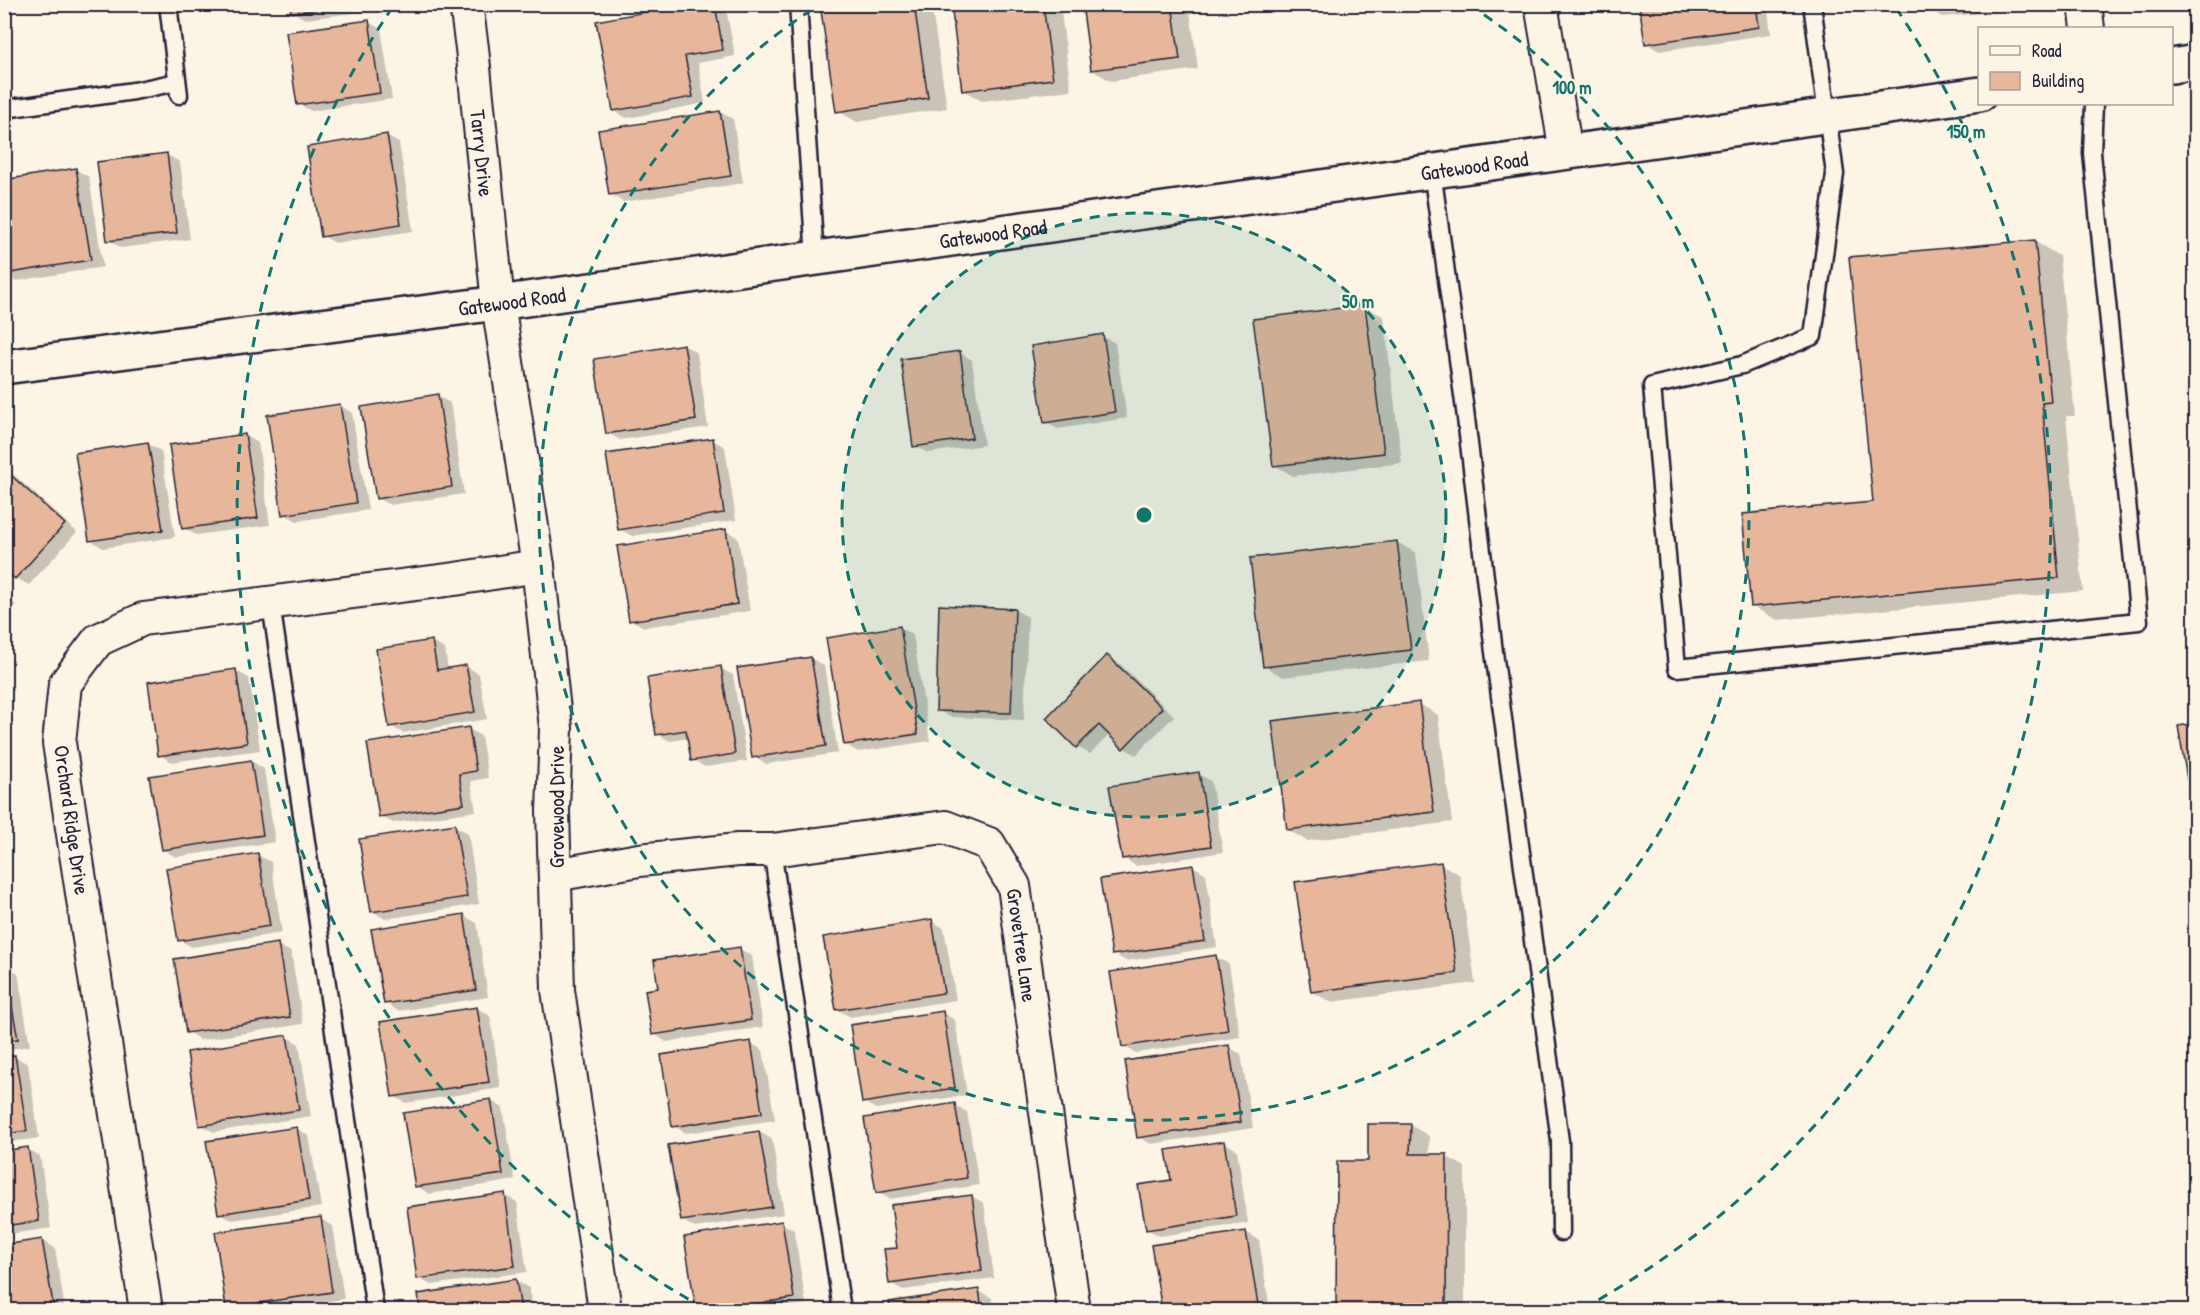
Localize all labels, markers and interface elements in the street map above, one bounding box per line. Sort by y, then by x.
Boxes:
legend [1978,27,2173,105]
text: Road [2032,38,2062,63]
text: Building [2032,68,2084,93]
text: 100 m [1552,75,1592,100]
street label: Tarry Drive [464,108,502,198]
text: 150 m [1947,119,1985,144]
street label: Gatewood Road [1419,143,1530,187]
street label: Gatewood Road [937,211,1049,255]
street label: Gatewood Road [456,279,567,323]
text: 50 m [1342,289,1374,314]
centre of rings [1134,505,1154,525]
street label: Orchard Ridge Drive [47,743,97,897]
street label: Grovewood Drive [542,746,571,868]
street label: Grovetree Lane [1000,886,1045,1004]

